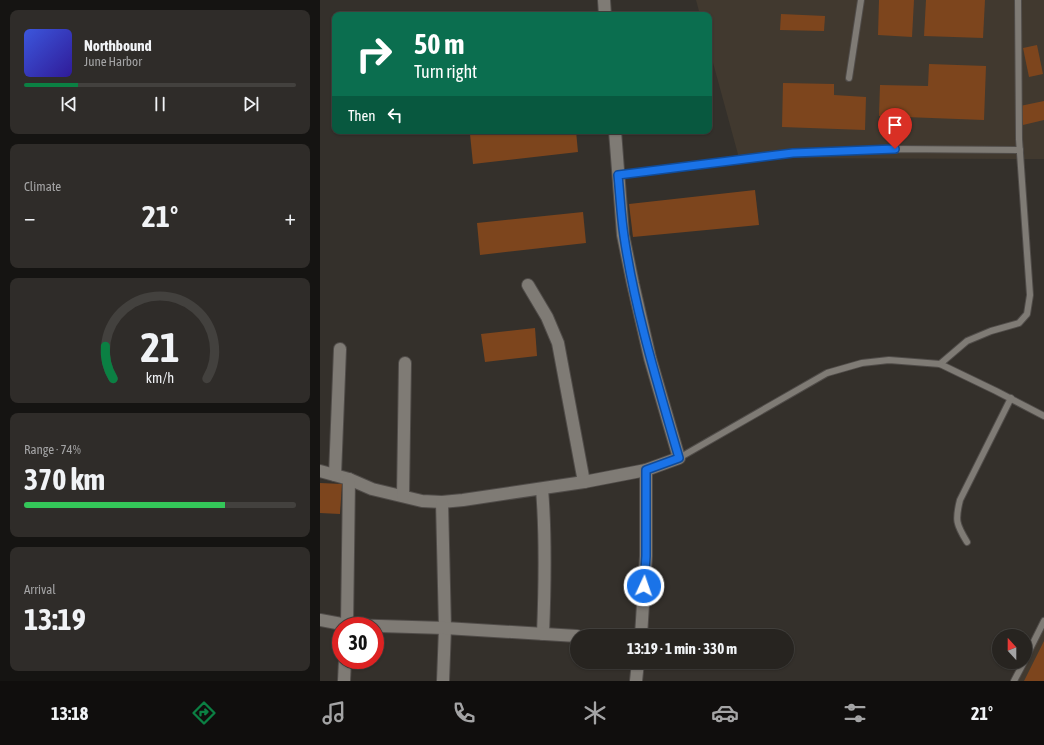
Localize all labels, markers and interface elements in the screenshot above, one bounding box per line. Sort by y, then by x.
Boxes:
icon: right [348,28,400,80]
text: 50 m [414,28,464,60]
text: Northbound [84,37,152,54]
text: June Harbor [84,54,142,69]
text: Turn right [414,61,477,82]
icon: previous [58,93,80,115]
icon: pause [149,93,171,115]
icon: next [240,93,262,115]
icon: left [384,104,406,126]
text: Then [348,107,376,124]
pin [878,108,912,149]
icon: arrive [884,114,906,136]
text: Climate [24,179,61,194]
text: 21° [142,199,178,233]
text: − [24,204,35,230]
text: + [285,204,296,230]
text: 21 [140,322,180,370]
text: km/h [146,369,174,385]
text: Range · 74% [24,442,81,457]
text: 370 km [24,462,105,496]
position arrow [623,565,665,607]
text: Arrival [24,582,56,597]
text: 13:19 [24,602,86,636]
speed limit sign: 30 [332,617,384,669]
north arrow [992,629,1032,669]
map controls [992,629,1032,669]
text: 13:19 · 1 min · 330 m [627,640,737,657]
icon: directions [190,699,218,727]
icon: music [320,699,348,727]
icon: phone [450,699,478,727]
icon: climate [581,699,609,727]
icon: car [711,699,739,727]
icon: filters [841,699,869,727]
text: 13:18 [51,703,88,724]
text: 21° [971,703,993,724]

